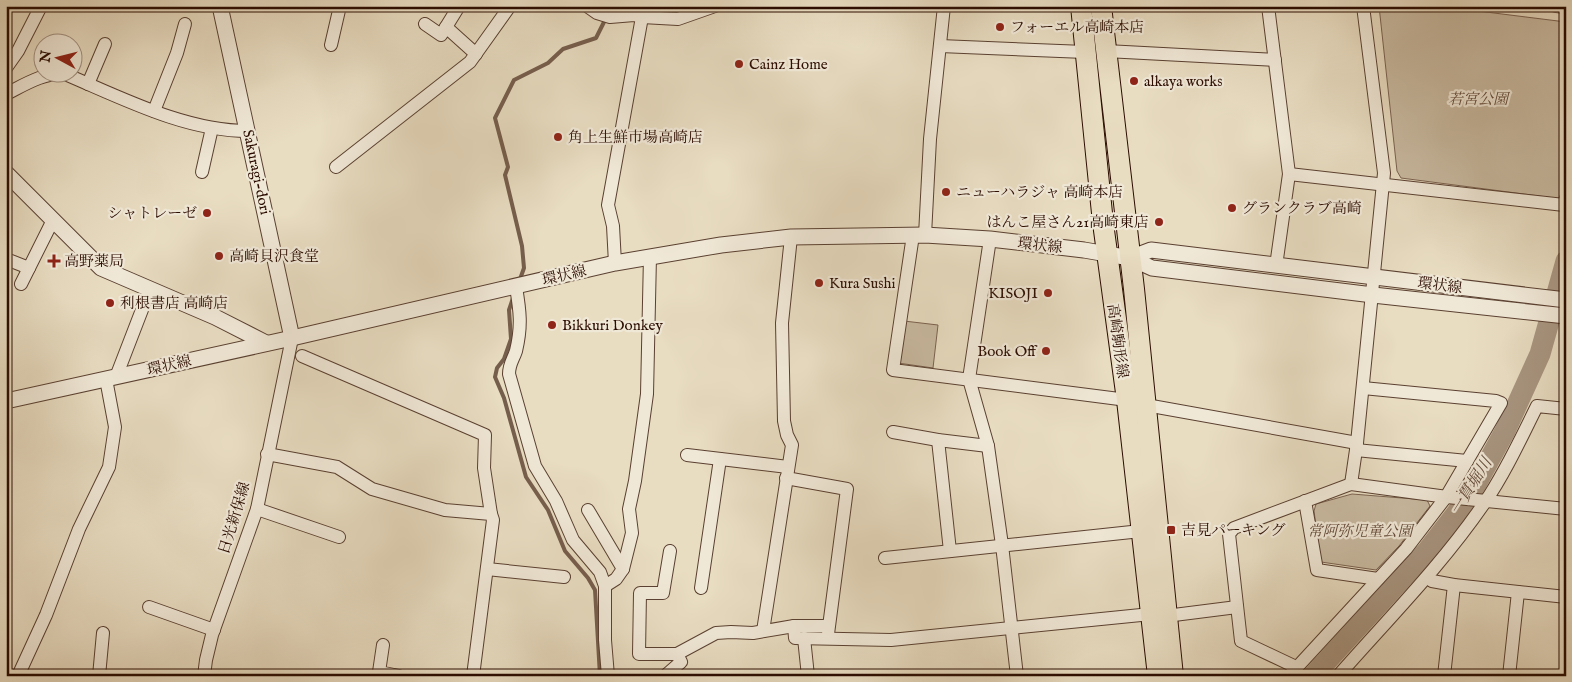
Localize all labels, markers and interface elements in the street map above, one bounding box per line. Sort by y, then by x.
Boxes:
place label: フォーエル高崎本店 [1010,18,1144,37]
marker: フォーエル高崎本店 [994,21,1006,33]
north arrow [32,32,82,82]
text: N [36,49,56,65]
place label: Cainz Home [749,55,828,74]
marker: Cainz Home [733,58,745,70]
place label: alkaya works [1144,72,1223,91]
marker: alkaya works [1128,75,1140,87]
park label: 若宮公園 [1448,90,1511,109]
street label: Sakuragi-dori [238,128,275,216]
place label: 角上生鮮市場高崎店 [568,128,703,147]
marker: 角上生鮮市場高崎店 [552,131,564,143]
place label: ニューハラジャ 高崎本店 [956,183,1123,202]
marker: ニューハラジャ 高崎本店 [940,186,952,198]
place label: グランクラブ高崎 [1242,199,1362,218]
marker: グランクラブ高崎 [1226,202,1238,214]
place label: シャトレーゼ [108,204,197,223]
marker: シャトレーゼ [201,207,213,219]
place label: はんこ屋さん21高崎東店 [986,213,1149,232]
marker: はんこ屋さん21高崎東店 [1153,216,1165,228]
street label: 環状線 [1017,234,1063,257]
place label: 高崎貝沢食堂 [229,247,319,266]
marker: 高崎貝沢食堂 [213,250,225,262]
place label: 高野薬局 [64,252,124,271]
marker: 高野薬局 [48,255,60,267]
street label: 環状線 [540,261,588,290]
street label: 環状線 [1416,273,1463,298]
place label: Kura Sushi [829,274,896,293]
marker: Kura Sushi [813,277,825,289]
place label: KISOJI [988,284,1039,303]
marker: KISOJI [1042,287,1054,299]
place label: 利根書店 高崎店 [120,294,228,313]
marker: 利根書店 高崎店 [104,297,116,309]
street label: 高崎駒形線 [1103,303,1132,380]
place label: Bikkuri Donkey [562,316,663,335]
marker: Bikkuri Donkey [546,319,558,331]
place label: Book Off [977,342,1038,361]
marker: Book Off [1040,345,1052,357]
street label: 環状線 [145,351,193,380]
water label: 一貫堀川 [1446,453,1498,520]
street label: 日光新保線 [214,479,255,557]
place label: 吉見パーキング [1181,521,1286,540]
park label: 常阿弥児童公園 [1307,522,1415,541]
marker: 吉見パーキング [1165,524,1177,536]

